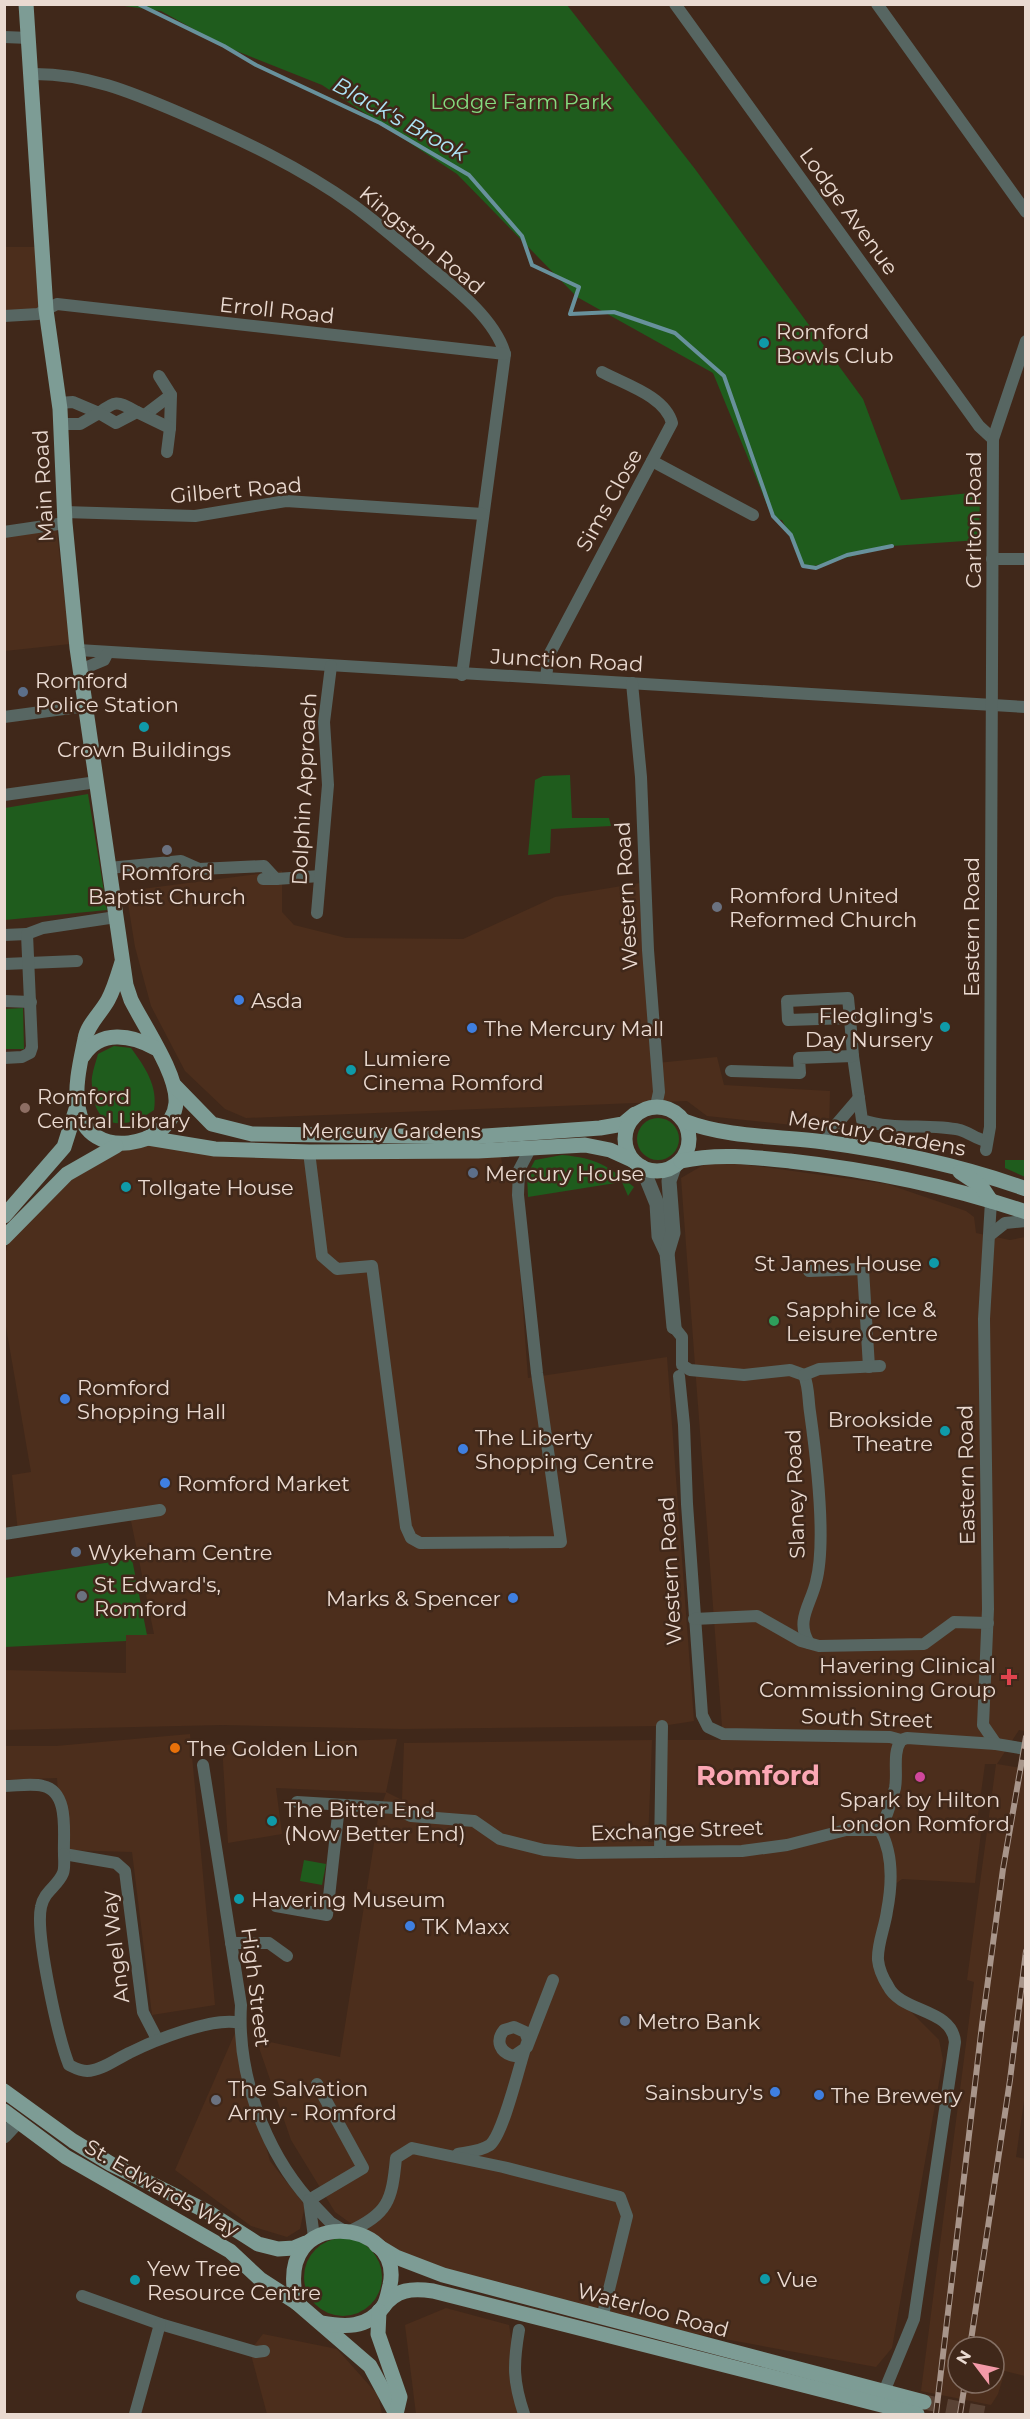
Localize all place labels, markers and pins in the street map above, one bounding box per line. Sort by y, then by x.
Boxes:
place label: Romford Bowls Club [776,319,893,368]
marker: Romford Bowls Club [757,336,771,350]
place label: Romford Police Station [35,668,179,717]
marker: Romford Police Station [16,685,30,699]
marker: Crown Buildings [137,720,151,734]
place label: Crown Buildings [57,737,231,762]
marker: Romford Baptist Church [160,843,174,857]
place label: Romford Baptist Church [88,860,246,909]
place label: Romford United Reformed Church [729,883,917,932]
marker: Romford United Reformed Church [710,900,724,914]
place label: Asda [251,988,303,1013]
marker: Asda [232,993,246,1007]
place label: Fledgling's Day Nursery [805,1003,934,1052]
place label: The Mercury Mall [484,1016,664,1041]
marker: Fledgling's Day Nursery [938,1020,952,1034]
marker: The Mercury Mall [465,1021,479,1035]
place label: Lumiere Cinema Romford [363,1046,544,1095]
marker: Lumiere Cinema Romford [344,1063,358,1077]
place label: Romford Central Library [37,1084,190,1133]
marker: Romford Central Library [18,1101,32,1115]
place label: Mercury House [485,1161,644,1186]
marker: Mercury House [466,1166,480,1180]
place label: Tollgate House [138,1175,294,1200]
marker: Tollgate House [119,1180,133,1194]
place label: St James House [754,1251,922,1276]
marker: St James House [927,1256,941,1270]
place label: Sapphire Ice & Leisure Centre [786,1297,938,1346]
marker: Sapphire Ice & Leisure Centre [767,1314,781,1328]
place label: Romford Shopping Hall [77,1375,226,1424]
marker: Romford Shopping Hall [58,1392,72,1406]
place label: Brookside Theatre [828,1407,933,1456]
marker: Brookside Theatre [938,1424,952,1438]
place label: The Liberty Shopping Centre [475,1425,654,1474]
marker: The Liberty Shopping Centre [456,1442,470,1456]
place label: Romford Market [177,1471,350,1496]
marker: Romford Market [158,1476,172,1490]
place label: Wykeham Centre [88,1540,273,1565]
marker: Wykeham Centre [69,1545,83,1559]
place label: St Edward's, Romford [94,1572,221,1621]
place label: Marks & Spencer [326,1586,501,1611]
marker: St Edward's, Romford [75,1589,89,1603]
marker: Marks & Spencer [506,1591,520,1605]
place label: Havering Clinical Commissioning Group [759,1653,996,1702]
marker: Havering Clinical Commissioning Group [1000,1668,1018,1686]
place label: The Golden Lion [187,1736,359,1761]
marker: The Golden Lion [168,1741,182,1755]
marker: Spark by Hilton London Romford [913,1770,927,1784]
place label: Spark by Hilton London Romford [830,1787,1010,1836]
place label: The Bitter End (Now Better End) [284,1797,466,1846]
marker: The Bitter End (Now Better End) [265,1814,279,1828]
place label: Havering Museum [251,1887,446,1912]
marker: Havering Museum [232,1892,246,1906]
place label: TK Maxx [422,1914,509,1939]
marker: TK Maxx [403,1919,417,1933]
place label: Metro Bank [637,2009,761,2034]
marker: Metro Bank [618,2014,632,2028]
place label: The Salvation Army - Romford [228,2076,397,2125]
place label: Sainsbury's [645,2080,763,2105]
place label: The Brewery [831,2083,963,2108]
marker: Sainsbury's [768,2085,782,2099]
marker: The Brewery [812,2088,826,2102]
marker: The Salvation Army - Romford [209,2093,223,2107]
place label: Yew Tree Resource Centre [147,2256,321,2305]
place label: Vue [777,2267,818,2292]
marker: Vue [758,2272,772,2286]
marker: Yew Tree Resource Centre [128,2273,142,2287]

